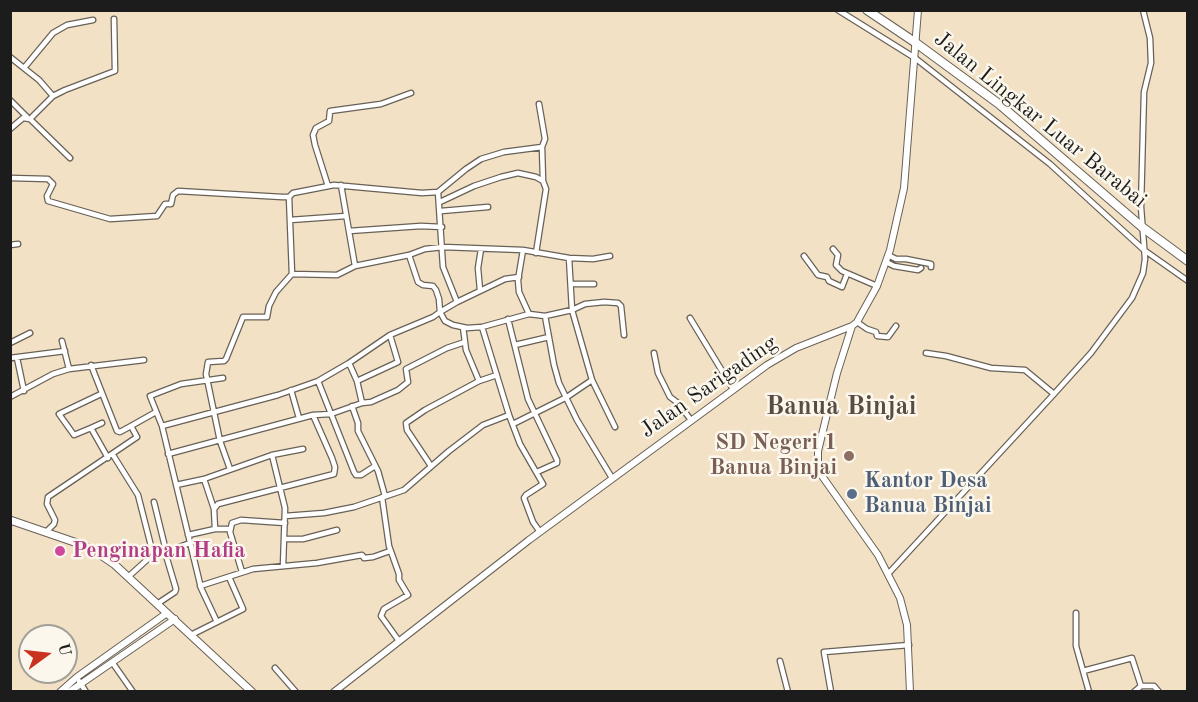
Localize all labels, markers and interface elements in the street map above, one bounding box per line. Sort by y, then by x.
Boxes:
street label: Jalan Lingkar Luar Barabai [928,26,1152,214]
street label: Jalan Sarigading [635,330,783,444]
district label: Banua Binjai [766,391,916,423]
place label: SD Negeri 1 Banua Binjai [709,430,837,482]
marker: SD Negeri 1 Banua Binjai [842,449,856,463]
place label: Kantor Desa Banua Binjai [864,468,992,520]
marker: Kantor Desa Banua Binjai [845,487,859,501]
place label: Penginapan Hafia [72,538,245,564]
marker: Penginapan Hafia [53,544,67,558]
north arrow [18,624,78,684]
text: U [54,642,73,658]

